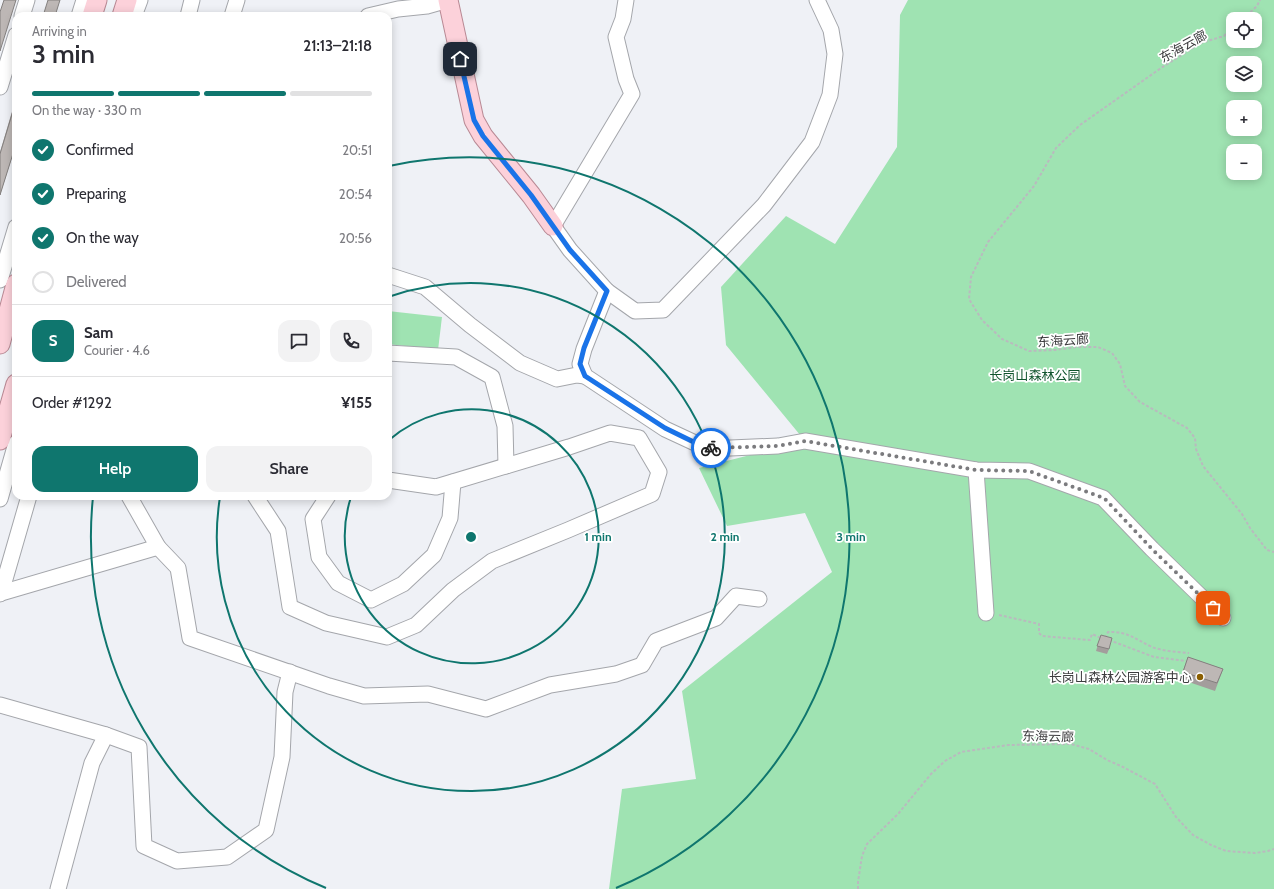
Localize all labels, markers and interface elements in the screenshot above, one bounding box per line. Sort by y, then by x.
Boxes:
map controls [1226,12,1262,180]
button: locate [1226,12,1262,48]
text: Arriving in [32,23,87,39]
street label: 东海云廊 [1156,26,1210,66]
text: 21:13–21:18 [303,37,372,55]
text: 3 min [32,38,95,70]
pin [443,42,477,76]
icon: home [449,48,471,70]
button: layers [1226,56,1262,92]
button: + [1226,100,1262,136]
text: On the way · 330 m [32,102,141,118]
icon: check [32,139,54,161]
text: Confirmed [66,141,134,159]
text: 20:51 [342,142,372,158]
button: − [1226,144,1262,180]
icon: check [32,183,54,205]
text: Preparing [66,185,126,203]
text: 20:54 [339,186,372,202]
icon: check [32,227,54,249]
text: On the way [66,229,139,247]
text: 20:56 [339,230,372,246]
text: Delivered [66,273,127,291]
button: chat [278,320,320,362]
button: phone [330,320,372,362]
text: Sam [84,324,113,342]
street label: 东海云廊 [1036,330,1090,350]
text: S [49,332,57,350]
text: Courier · 4.6 [84,342,150,358]
park label: 长岗山森林公园 [989,367,1081,383]
text: Order #1292 [32,394,112,412]
text: ¥155 [341,394,372,412]
courier [691,428,731,468]
icon: bike [700,437,722,459]
button: Help [32,446,198,492]
button: Share [206,446,372,492]
text: 1 min [584,529,612,544]
text: 2 min [711,529,739,544]
text: 3 min [836,529,866,544]
centre of rings [464,530,478,544]
pin [1196,591,1230,625]
icon: bag [1202,597,1224,619]
place label: 长岗山森林公园游客中心 [1049,669,1192,685]
marker: 长岗山森林公园游客中心 [1195,672,1205,682]
street label: 东海云廊 [1022,728,1074,744]

